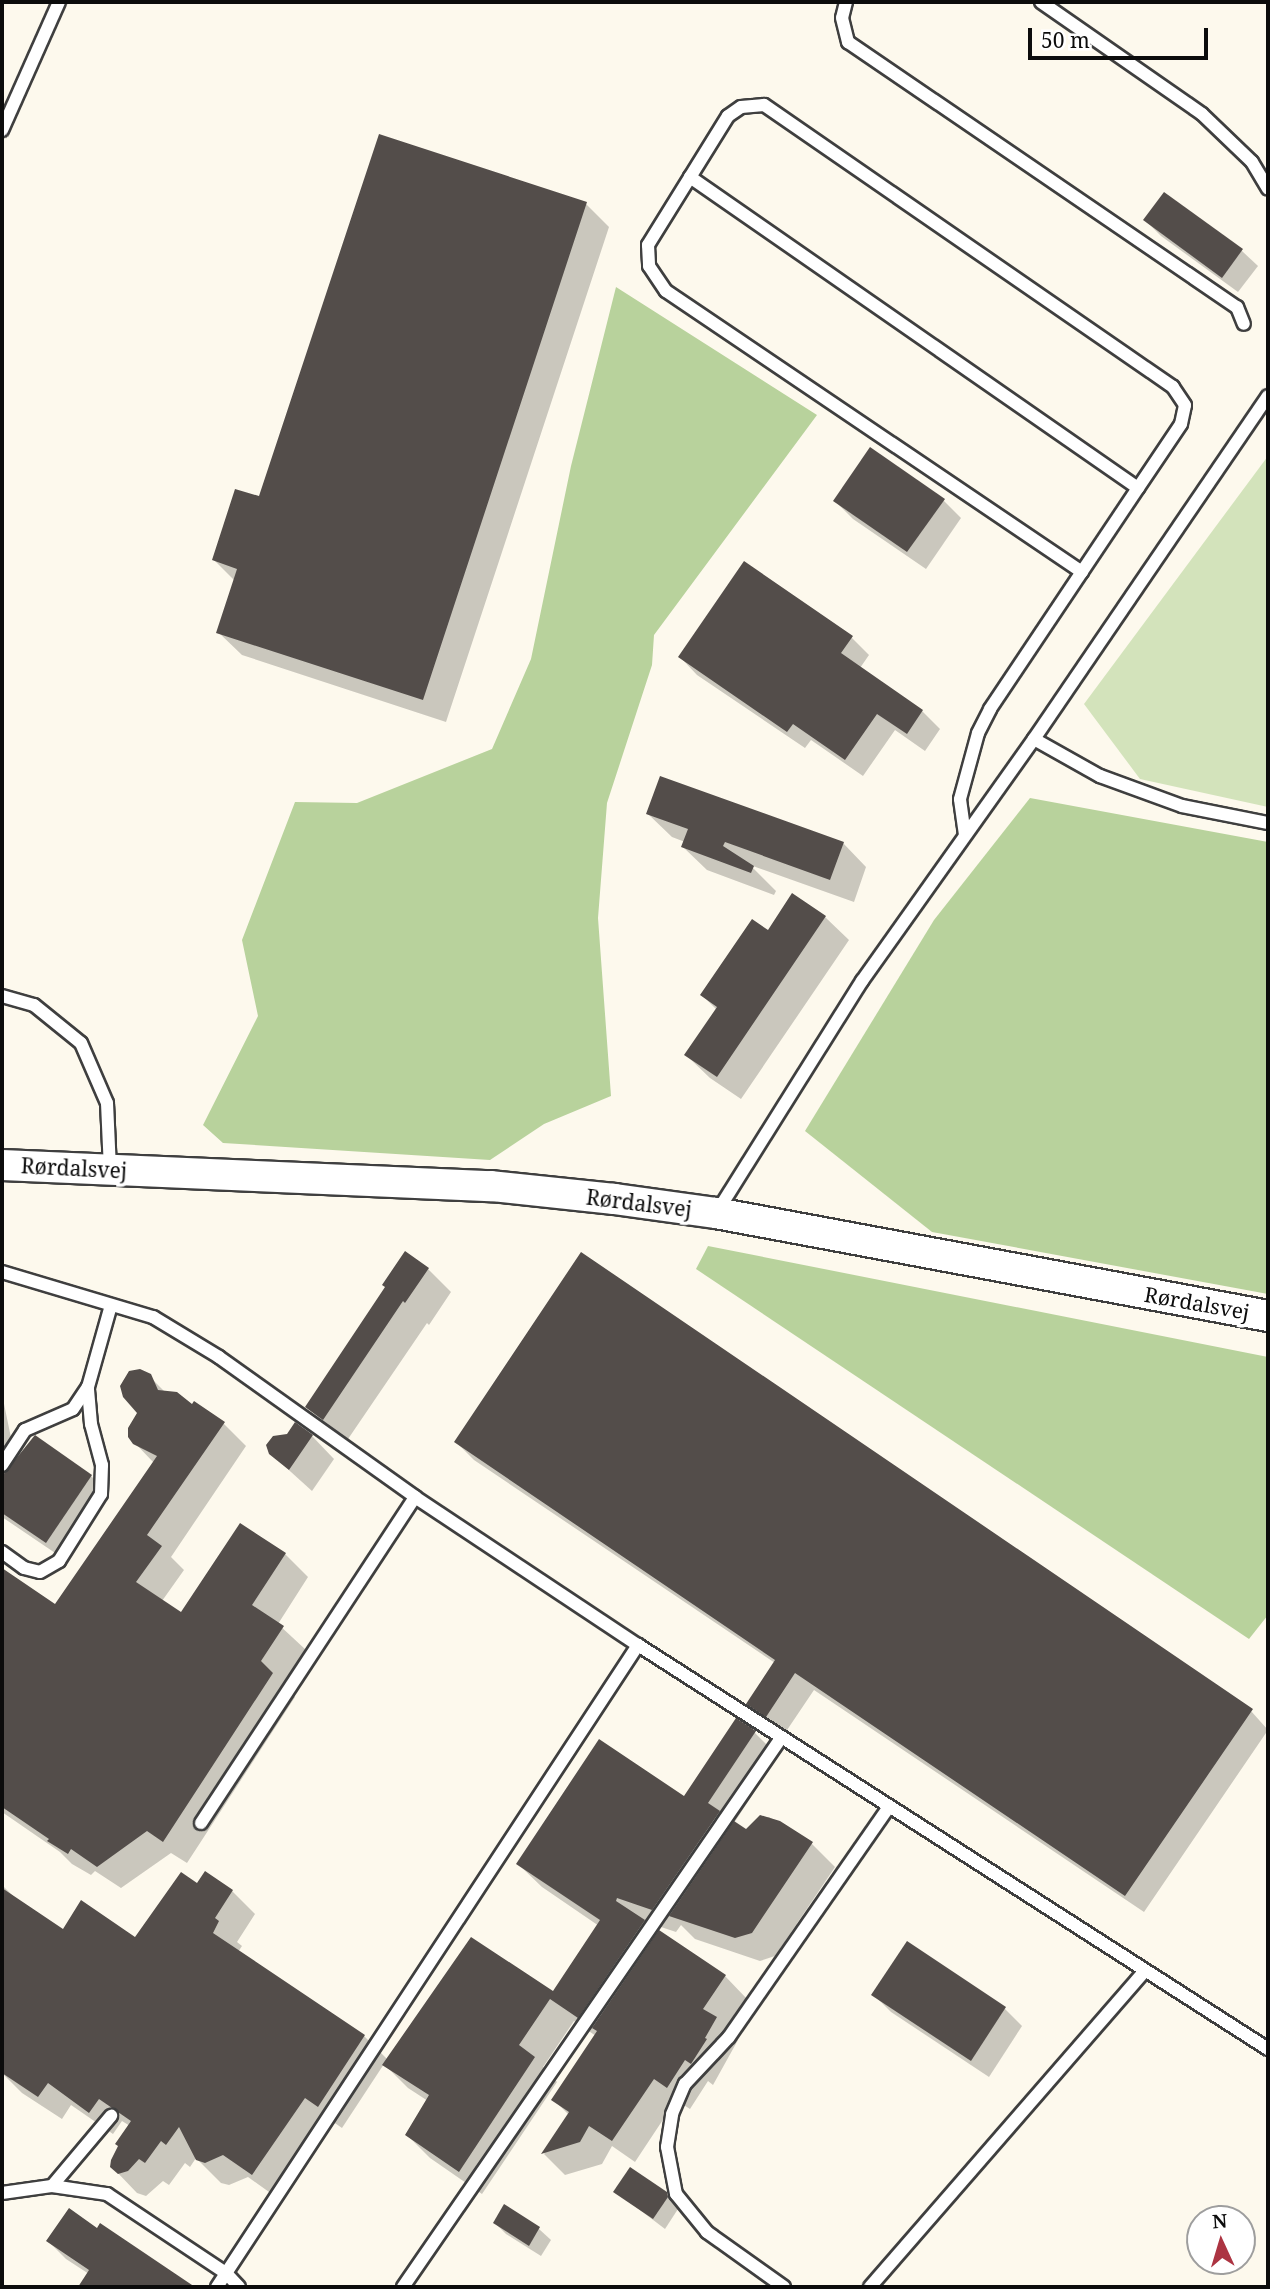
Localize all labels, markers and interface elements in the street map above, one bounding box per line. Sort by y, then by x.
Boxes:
scale bar [1032,14,1212,58]
text: 50 m [1041,26,1090,54]
street label: Rørdalsvej [20,1153,128,1183]
street label: Rørdalsvej [585,1184,693,1222]
street label: Rørdalsvej [1143,1281,1251,1325]
north arrow [1186,2205,1256,2275]
text: N [1211,2208,1228,2235]

